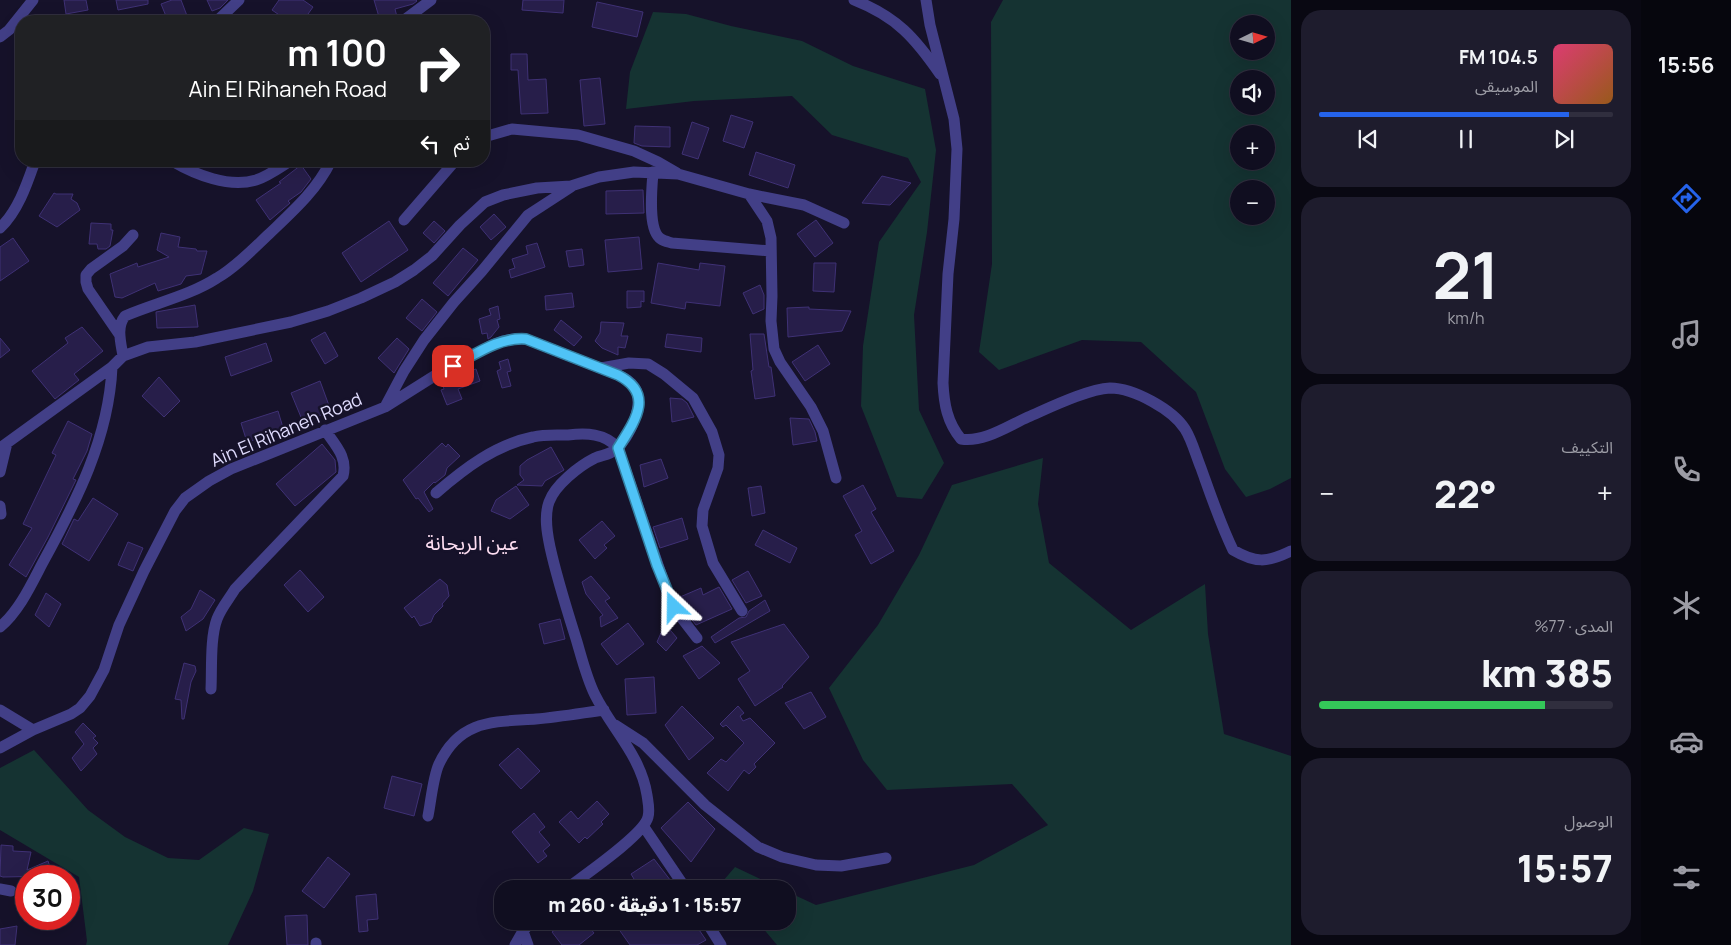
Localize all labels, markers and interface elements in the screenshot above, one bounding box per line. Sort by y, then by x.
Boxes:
north arrow [1230,15,1275,60]
map controls [1230,15,1275,225]
text: 100 m [287,29,387,77]
icon: right [405,35,470,100]
text: 104.5 FM [1459,44,1538,70]
text: 15:56 [1658,50,1714,80]
button: sound [1230,70,1275,115]
text: Ain El Rihaneh Road [189,74,387,104]
text: الموسيقى [1475,75,1538,97]
button: + [1230,125,1275,170]
icon: previous [1354,125,1382,153]
icon: pause [1452,125,1480,153]
icon: next [1550,125,1578,153]
icon: left [416,130,444,158]
text: ثم [454,130,470,156]
button: − [1230,180,1275,225]
icon: directions [1669,181,1704,216]
text: 21 [1432,230,1500,319]
text: km/h [1447,307,1485,329]
icon: music [1669,317,1704,352]
pin [432,345,474,387]
icon: arrive [439,352,467,380]
street label: Ain El Rihaneh Road [207,386,365,472]
text: التكييف [1561,436,1613,458]
icon: phone [1669,452,1704,487]
text: 22° [1434,467,1497,519]
text: − [1319,474,1334,512]
text: + [1597,474,1613,512]
district label: عين الريحانة [425,529,519,556]
position arrow [647,580,699,632]
icon: climate [1669,588,1704,623]
text: المدى · 77% [1534,615,1613,637]
text: 385 km [1481,646,1613,698]
icon: car [1669,724,1704,759]
text: الوصول [1564,810,1613,832]
text: 15:57 [1517,841,1613,893]
icon: filters [1669,860,1704,895]
speed limit sign: 30 [15,865,80,930]
text: 15:57 · 1 دقيقة · 260 m [548,892,742,918]

